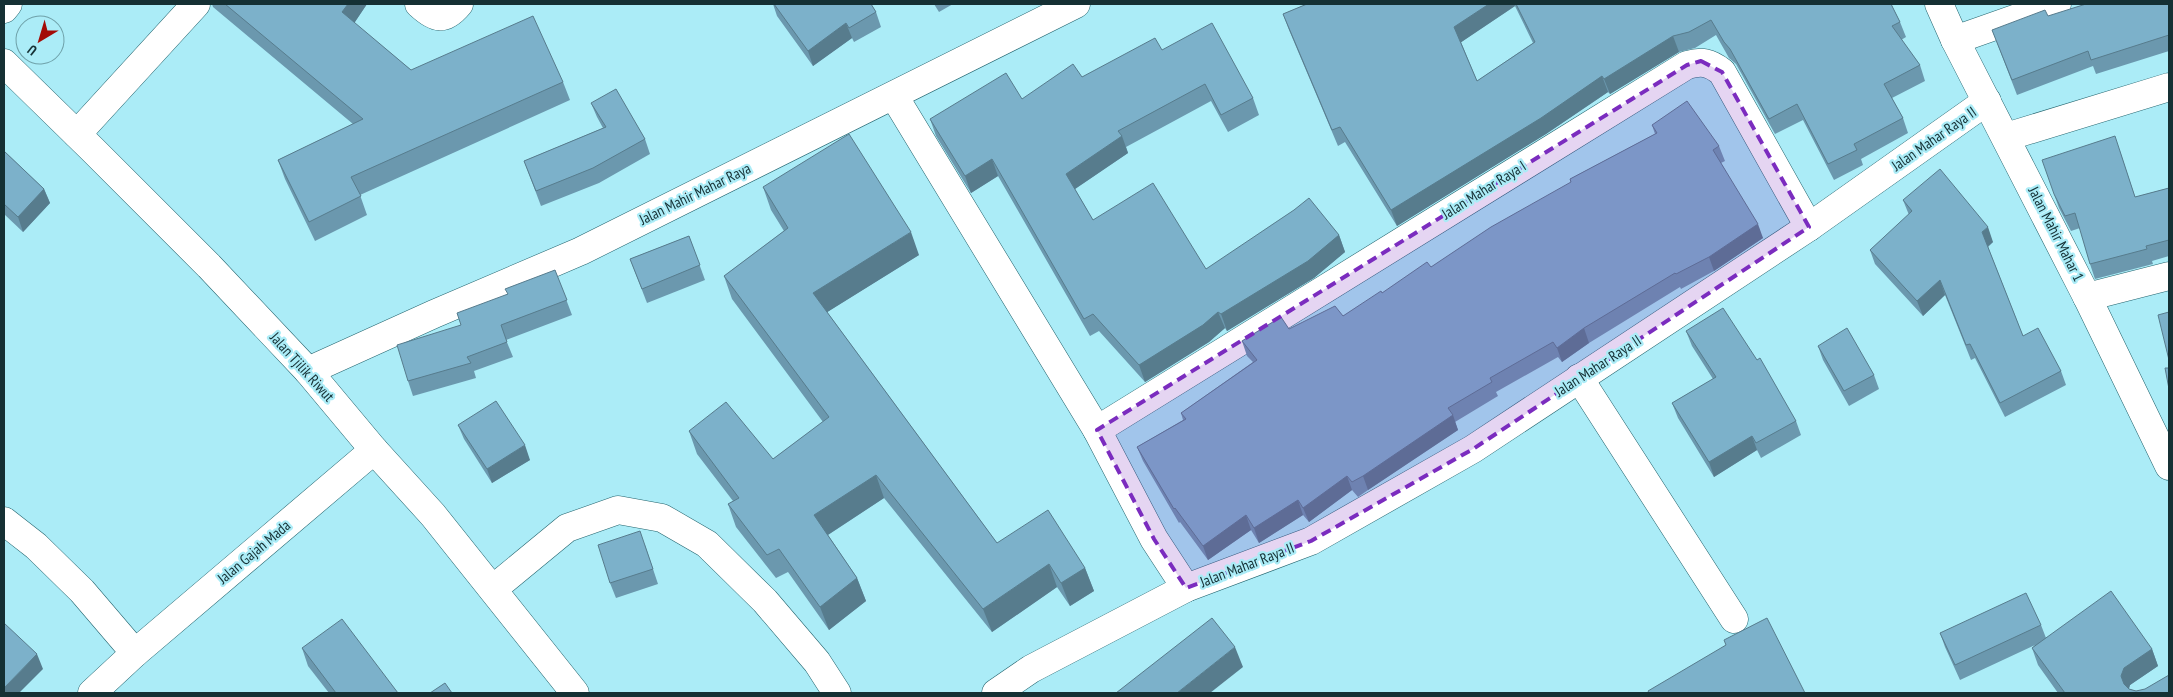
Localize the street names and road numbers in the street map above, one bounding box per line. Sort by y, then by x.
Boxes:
street label: Jalan Mahar Raya II [1887,102,1980,175]
street label: Jalan Mahar Raya I [1437,156,1529,224]
street label: Jalan Mahir Mahar Raya [635,158,754,229]
street label: Jalan Mahir Mahar 1 [2024,182,2088,284]
street label: Jalan Tjilik Riwut [266,327,339,405]
street label: Jalan Mahar Raya II [1550,331,1645,401]
street label: Jalan Gajah Mada [213,516,294,588]
street label: Jalan Mahar Raya II [1196,538,1297,592]

